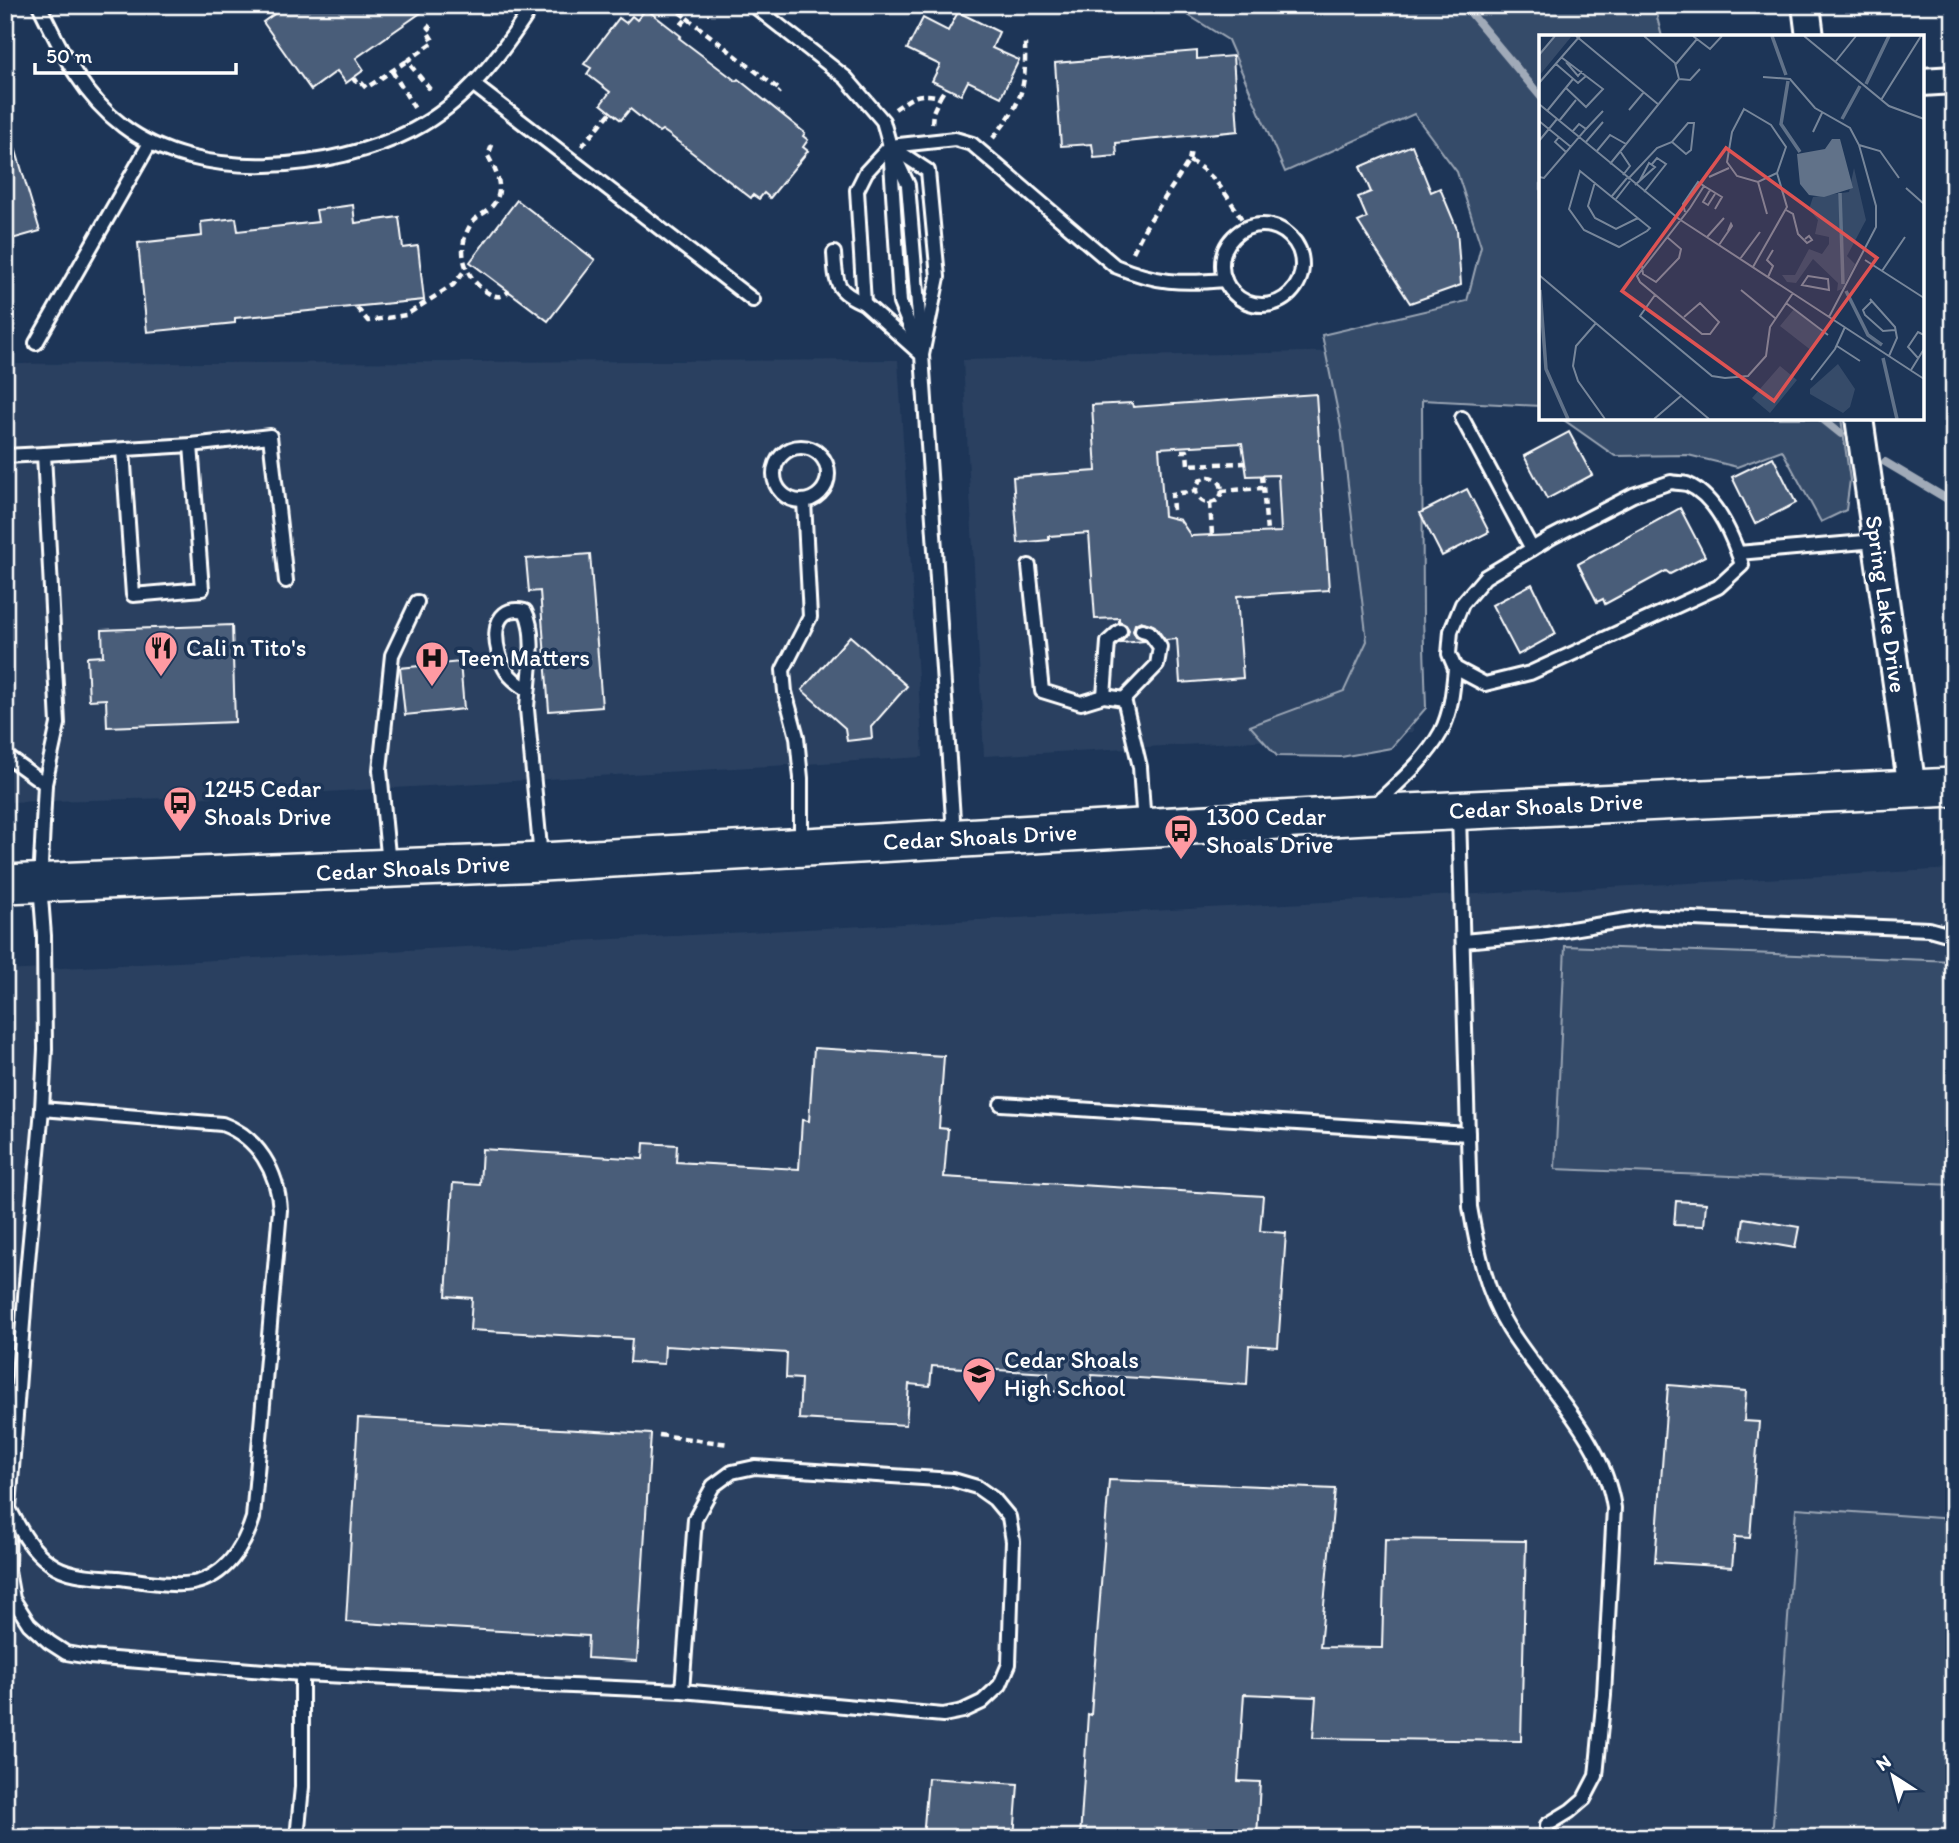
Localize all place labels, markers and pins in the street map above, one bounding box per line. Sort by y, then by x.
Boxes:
restaurant icon: Cali n Tito's [142,629,180,678]
place label: Cali n Tito's [186,633,307,662]
hospital icon: Teen Matters [413,639,451,688]
place label: Teen Matters [457,643,590,672]
place label: 1245 Cedar Shoals Drive [204,774,332,831]
bus stop icon: 1245 Cedar Shoals Drive [161,784,199,833]
place label: 1300 Cedar Shoals Drive [1206,802,1334,859]
bus stop icon: 1300 Cedar Shoals Drive [1162,812,1200,861]
place label: Cedar Shoals High School [1004,1345,1139,1402]
school or university icon: Cedar Shoals High School [960,1355,998,1404]

